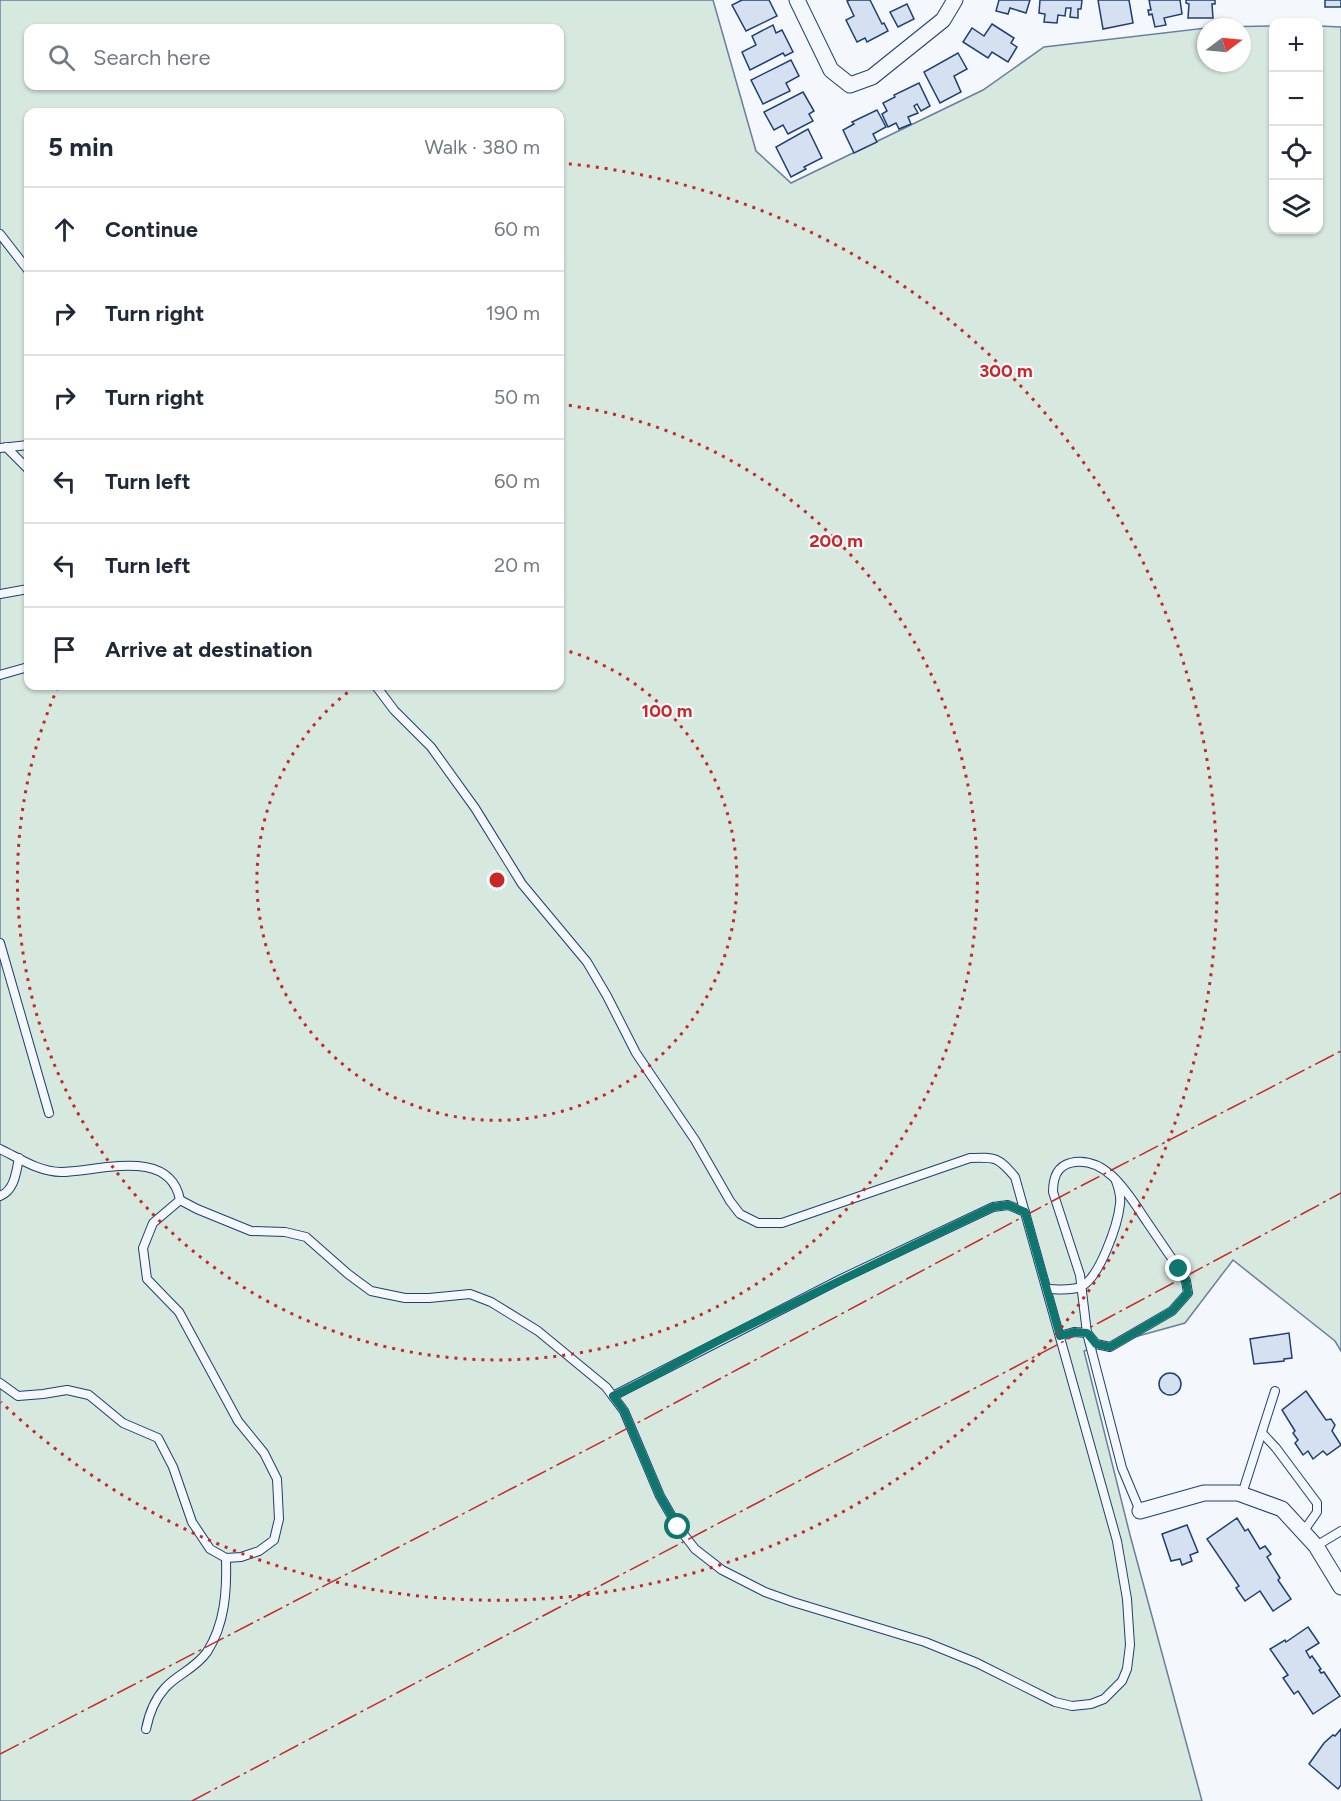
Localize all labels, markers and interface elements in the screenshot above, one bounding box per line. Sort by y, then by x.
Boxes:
north arrow [1197,18,1251,72]
map controls [1269,18,1323,234]
button: + [1269,18,1323,72]
search box [24,24,564,90]
icon: search [45,41,78,74]
text: Search here [93,44,211,71]
button: − [1269,72,1323,126]
button: locate [1269,126,1323,180]
text: 5 min [48,131,114,163]
text: Walk · 380 m [424,135,540,159]
button: layers [1269,180,1323,234]
icon: ahead [48,213,81,246]
text: Continue [105,216,198,243]
text: 60 m [494,217,540,241]
icon: right [48,297,81,330]
text: Turn right [105,300,204,327]
text: 190 m [486,301,540,325]
text: 300 m [979,360,1033,382]
icon: right [48,381,81,414]
text: Turn right [105,384,204,411]
text: 50 m [494,385,540,409]
icon: left [48,465,81,498]
text: Turn left [105,468,191,495]
text: 60 m [494,469,540,493]
text: 200 m [809,530,863,552]
icon: left [48,549,81,582]
text: Turn left [105,552,191,579]
text: 20 m [494,553,540,577]
icon: arrive [48,633,81,666]
text: Arrive at destination [105,636,313,663]
text: 100 m [642,700,692,722]
centre of rings [487,870,507,890]
route end [1165,1255,1191,1281]
route start [664,1513,690,1539]

